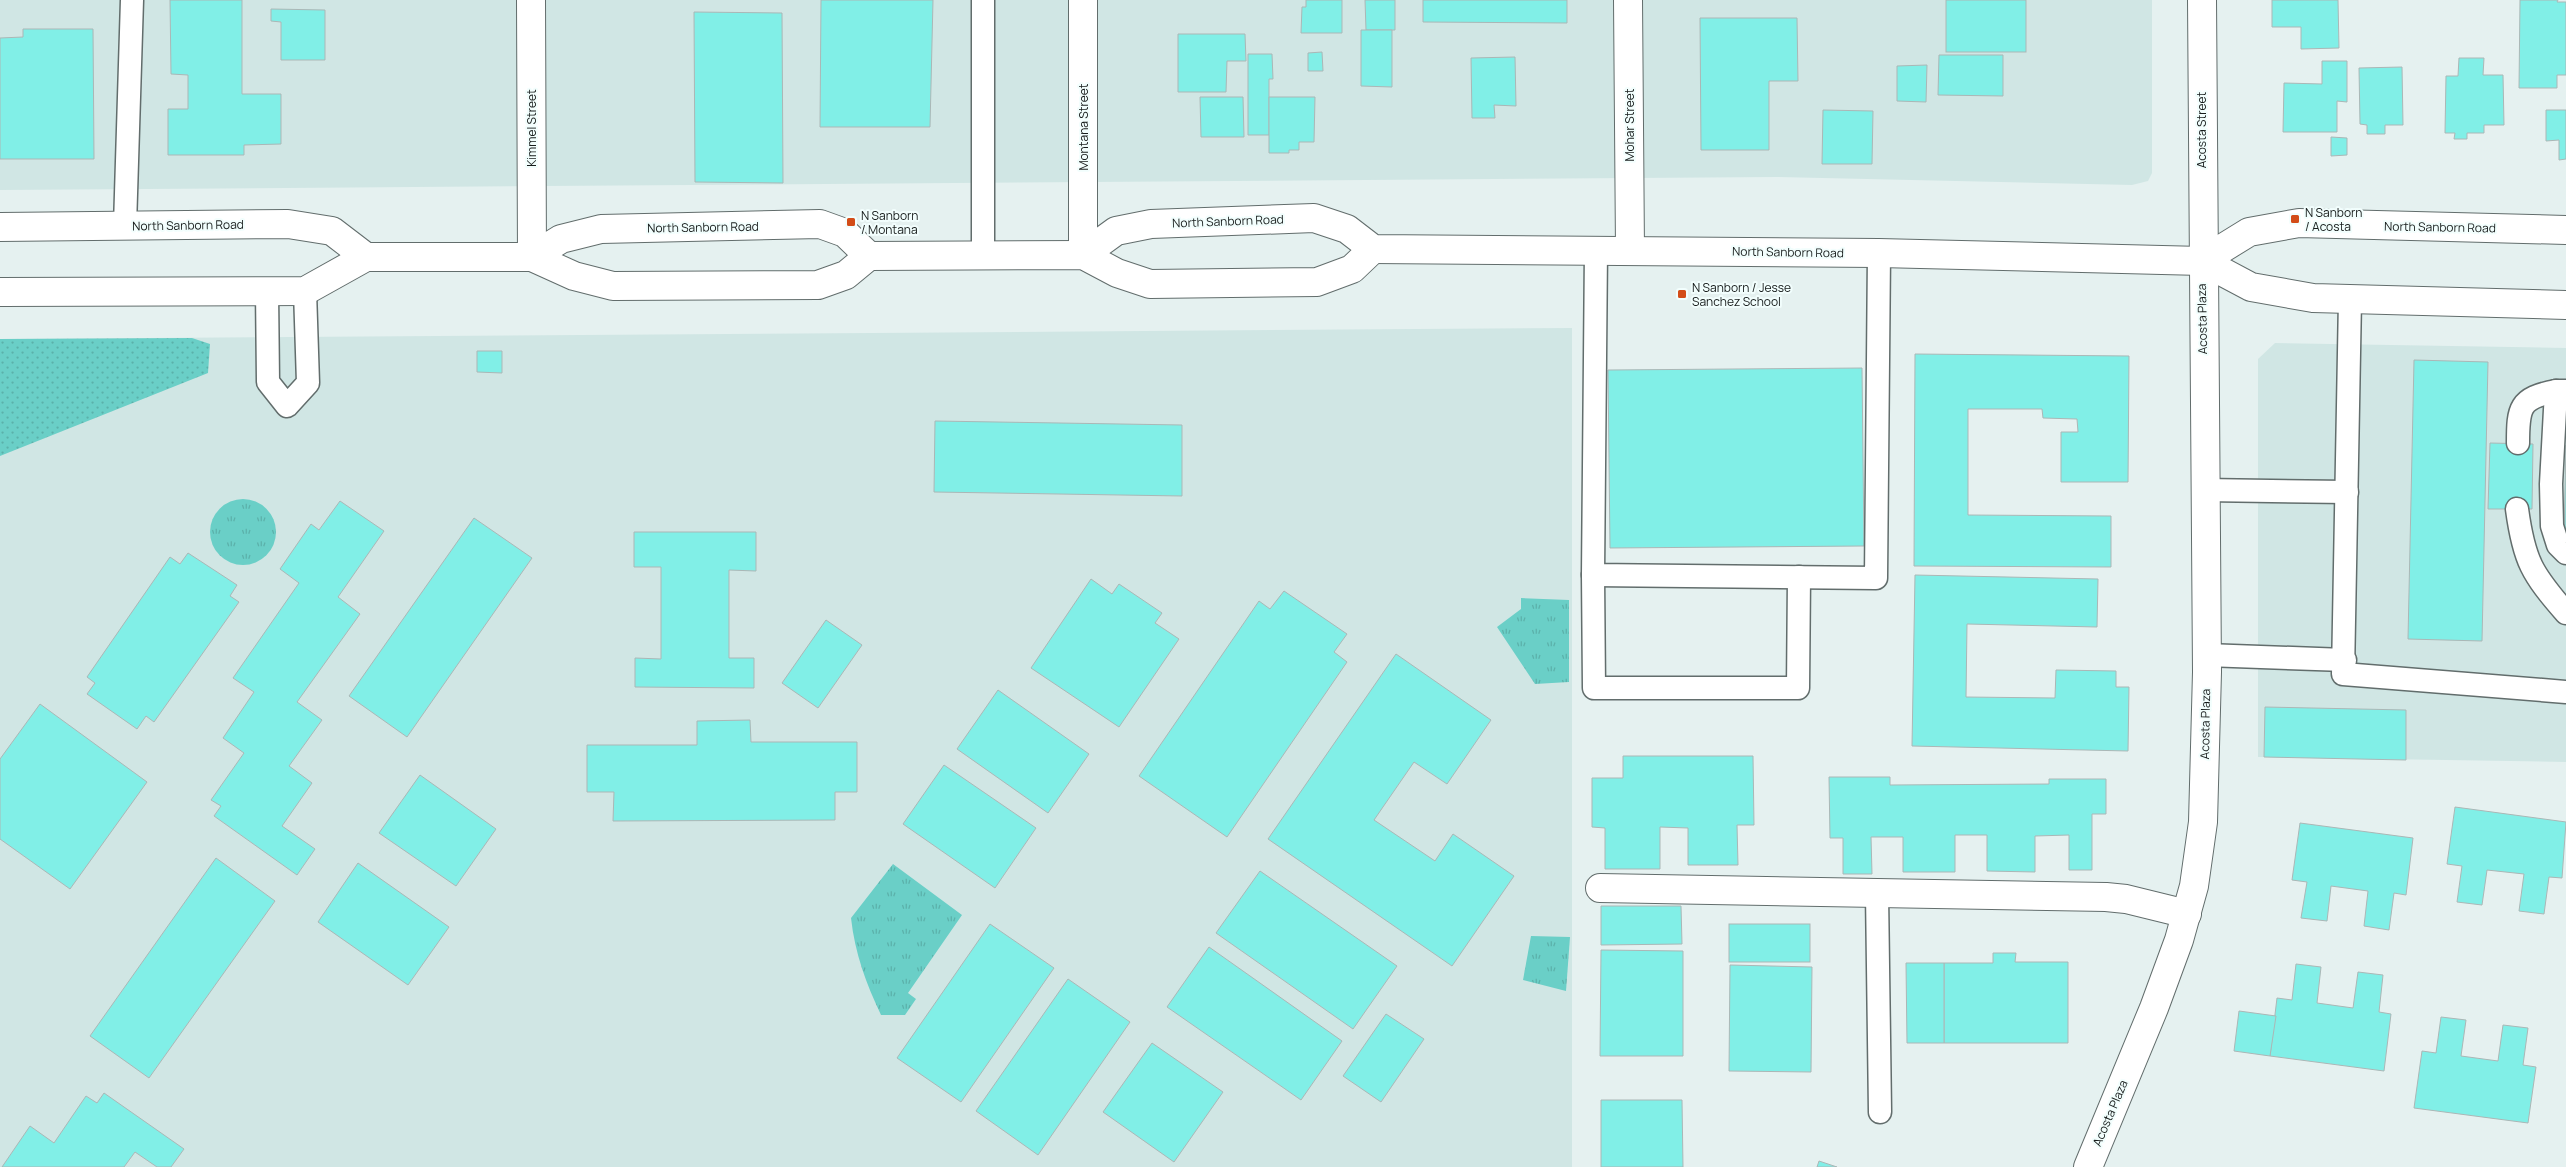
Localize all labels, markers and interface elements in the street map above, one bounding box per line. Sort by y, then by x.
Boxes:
street label: Montana Street [1075,83,1092,171]
street label: Mohar Street [1621,88,1638,161]
street label: Kimmel Street [523,89,540,167]
street label: Acosta Street [2193,92,2210,168]
place label: N Sanborn / Acosta [2305,204,2362,235]
place label: N Sanborn / Montana [861,207,918,238]
street label: North Sanborn Road [1172,211,1284,231]
marker: N Sanborn / Acosta [2289,213,2301,225]
street label: North Sanborn Road [132,216,244,234]
marker: N Sanborn / Montana [845,216,857,228]
street label: North Sanborn Road [647,218,759,236]
street label: North Sanborn Road [2384,218,2496,236]
street label: North Sanborn Road [1732,243,1844,261]
place label: N Sanborn / Jesse Sanchez School [1692,279,1791,310]
street label: Acosta Plaza [2193,284,2211,354]
marker: N Sanborn / Jesse Sanchez School [1676,288,1688,300]
street label: Acosta Plaza [2196,689,2214,759]
street label: Acosta Plaza [2088,1077,2132,1149]

